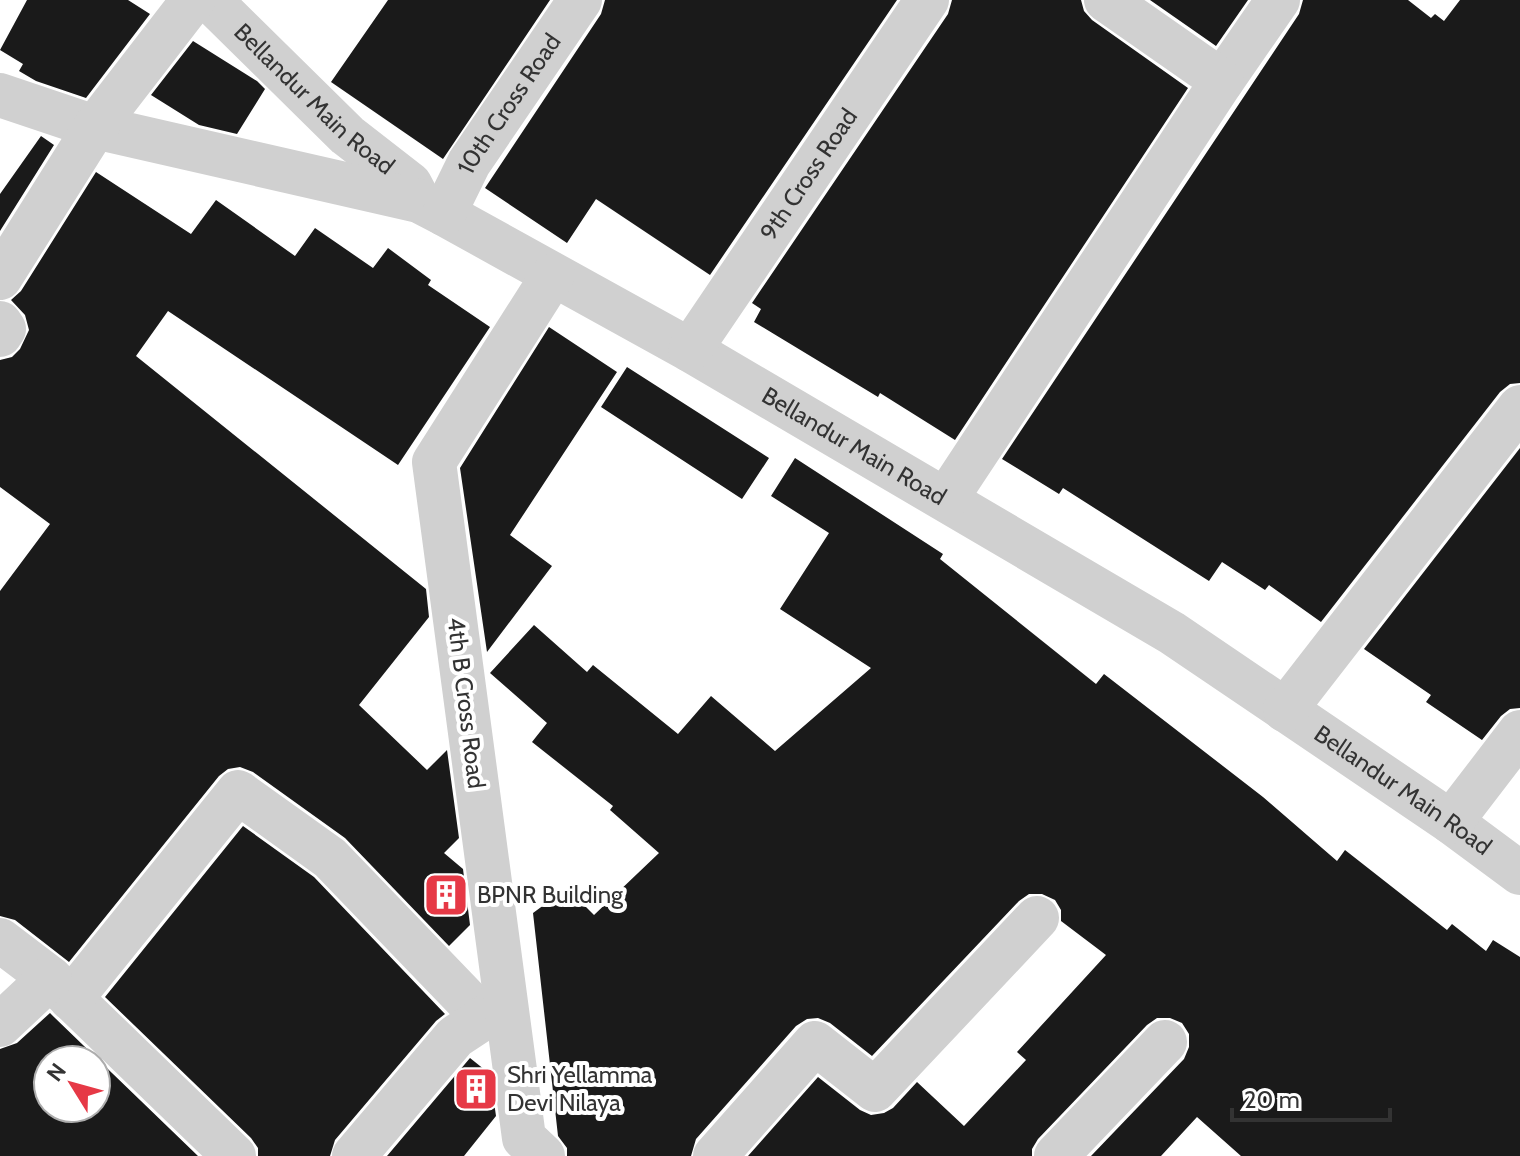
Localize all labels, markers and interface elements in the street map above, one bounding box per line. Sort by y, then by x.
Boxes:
street label: Bellandur Main Road [228,17,400,180]
street label: 10th Cross Road [451,28,567,179]
street label: 9th Cross Road [754,103,863,246]
street label: Bellandur Main Road [757,380,952,511]
street label: 4th B Cross Road [442,616,491,790]
street label: Bellandur Main Road [1309,719,1497,861]
building icon: BPNR Building [422,871,470,919]
place label: BPNR Building [477,880,624,909]
north arrow [32,1044,112,1124]
text: N [41,1058,72,1087]
place label: Shri Yellamma Devi Nilaya [507,1060,653,1117]
building icon: Shri Yellamma Devi Nilaya [452,1065,500,1113]
scale bar [1232,1072,1390,1122]
text: 20 m [1244,1085,1300,1114]

